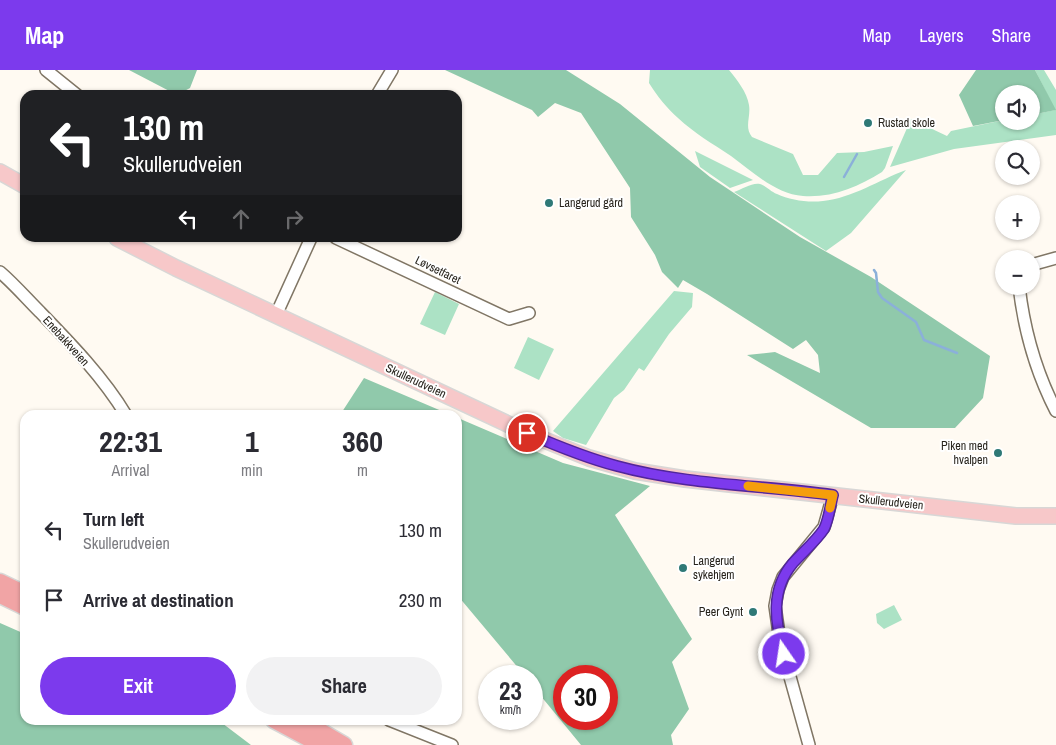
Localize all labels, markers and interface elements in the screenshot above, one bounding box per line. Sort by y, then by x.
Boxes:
text: Map [25,19,64,51]
text: Map [863,23,891,48]
text: Layers [919,23,964,48]
text: Share [992,23,1031,48]
map controls [995,85,1040,295]
button: sound [995,85,1040,130]
text: 130 m [123,104,204,151]
icon: left [40,110,105,175]
place label: Rustad skole [878,115,935,131]
marker: Rustad skole [862,117,874,129]
button: search [995,140,1040,185]
text: Skullerudveien [123,149,242,179]
place label: Langerud gård [559,195,623,211]
button: + [995,195,1040,240]
marker: Langerud gård [543,197,555,209]
icon: left [174,205,202,233]
icon: ahead [227,205,255,233]
icon: right [280,205,308,233]
button: − [995,250,1040,295]
street label: Løvsetfaret [413,252,464,288]
street label: Enebakkveien [39,312,93,370]
street label: Skullerudveien [383,360,449,402]
pin [506,412,548,454]
icon: arrive [513,419,541,447]
text: 22:31 [99,421,162,461]
text: 1 [245,421,259,461]
text: 360 [342,421,383,461]
place label: Piken med hvalpen [941,438,988,468]
marker: Piken med hvalpen [992,447,1004,459]
text: Arrival [112,459,149,481]
text: min [241,459,263,481]
text: m [357,459,368,481]
street label: Skullerudveien [858,491,924,513]
text: Turn left [83,506,144,532]
icon: left [40,516,68,544]
text: 130 m [399,517,442,543]
text: Skullerudveien [83,532,170,554]
place label: Langerud sykehjem [693,553,735,583]
marker: Langerud sykehjem [677,562,689,574]
icon: arrive [40,586,68,614]
text: Arrive at destination [83,587,234,613]
text: 230 m [399,587,442,613]
place label: Peer Gynt [699,604,743,620]
marker: Peer Gynt [747,606,759,618]
position arrow [757,627,809,679]
button: Exit [40,657,236,715]
button: Share [246,657,442,715]
speed limit sign: 30 [553,665,618,730]
text: 23 [499,674,522,708]
text: km/h [500,702,521,718]

